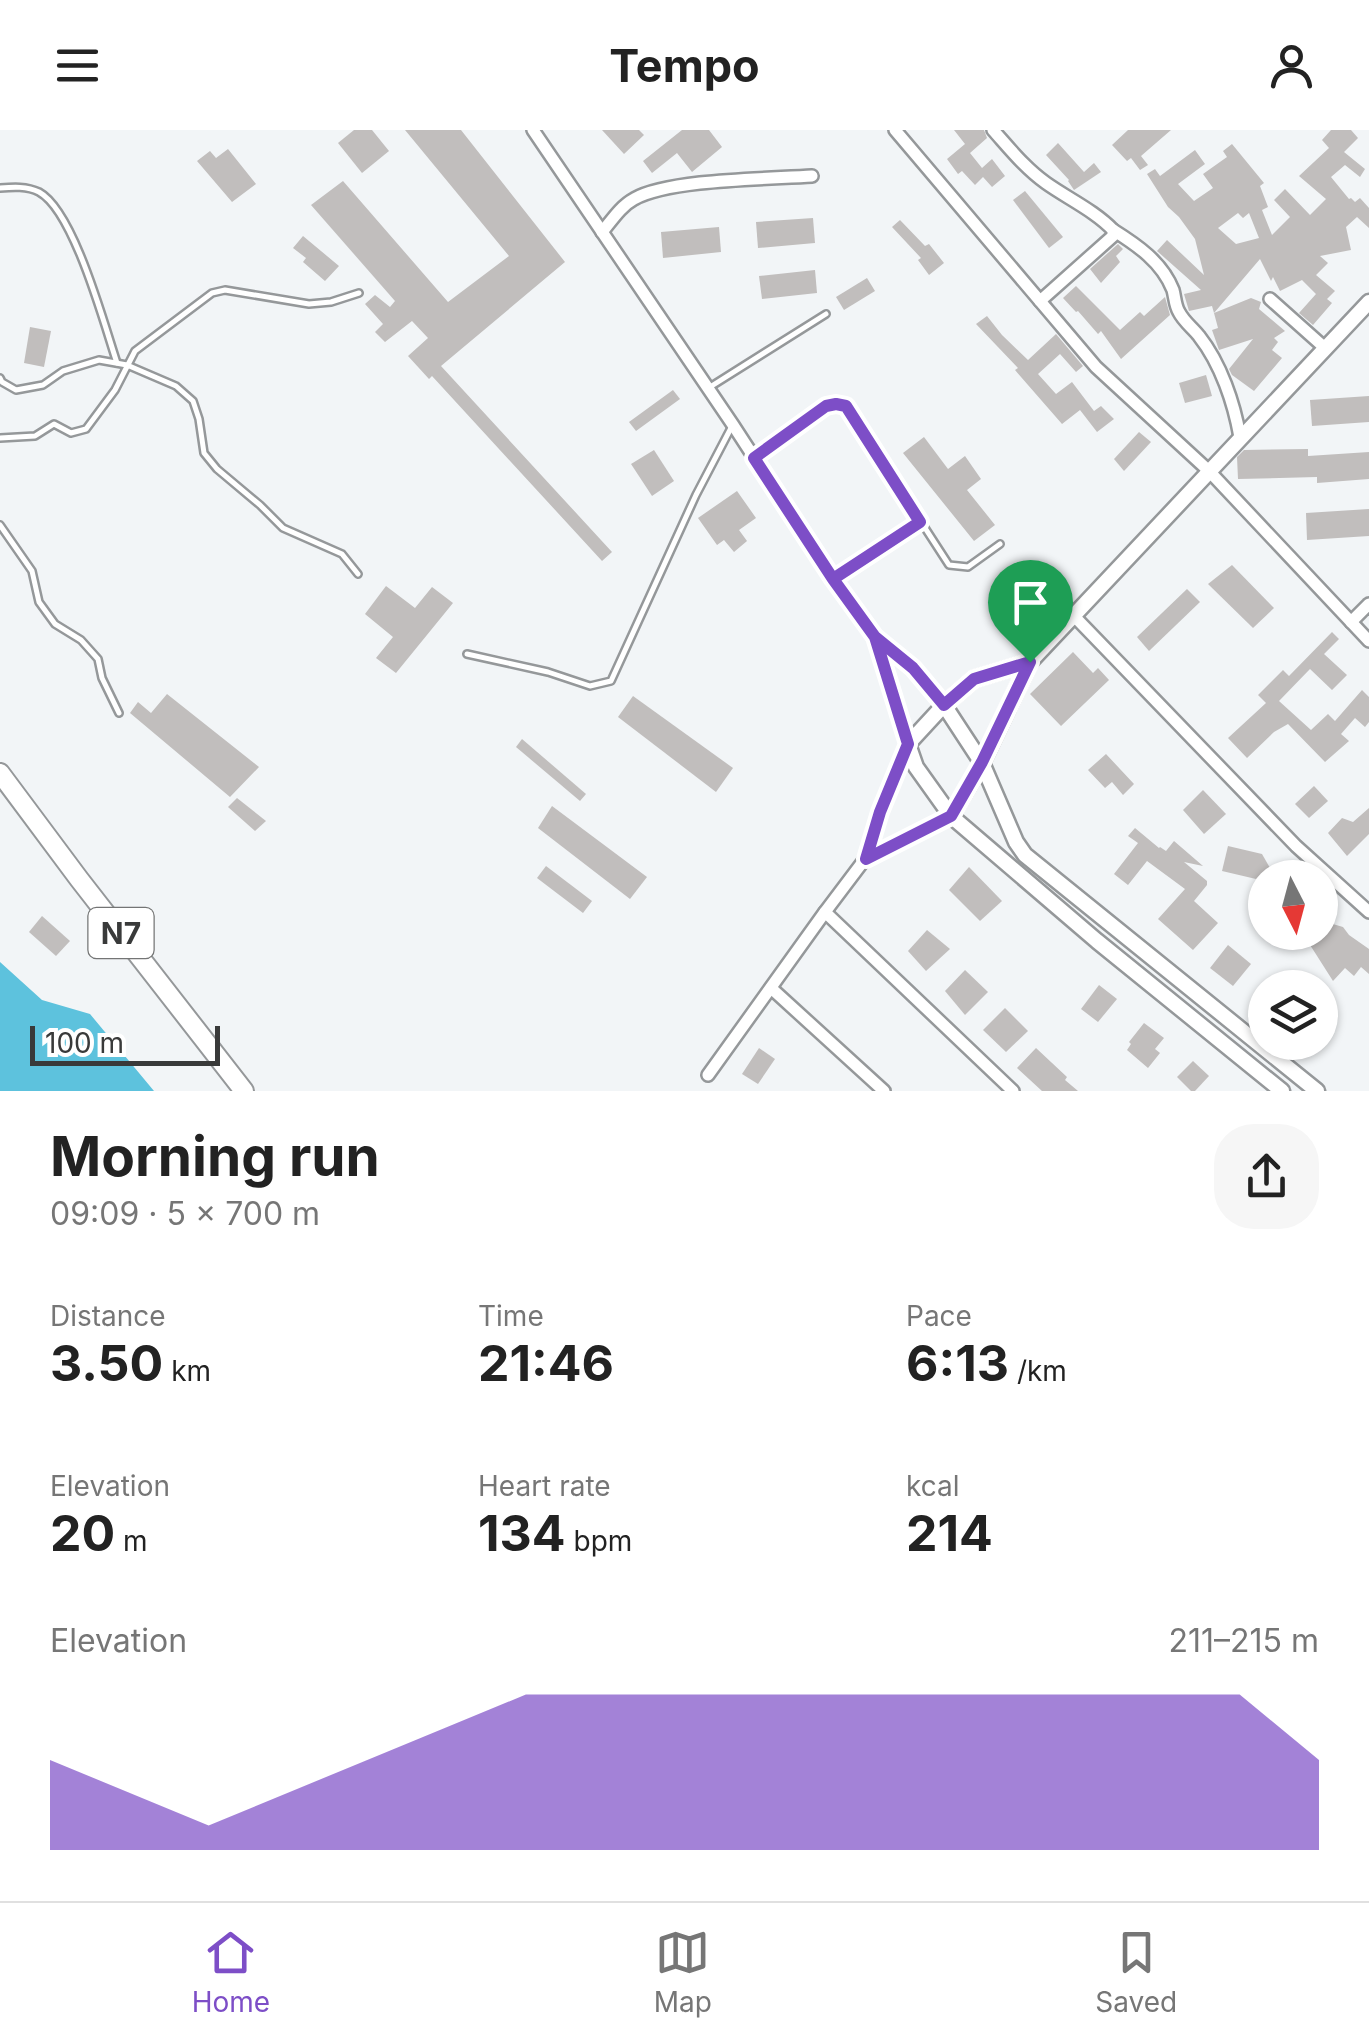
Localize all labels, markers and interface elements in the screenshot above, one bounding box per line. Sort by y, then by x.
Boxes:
icon: menu [50,38,105,93]
text: Tempo [609,38,760,93]
icon: person [1264,38,1319,93]
pin [988,560,1073,663]
icon: arrive [1003,575,1058,630]
north arrow [1248,860,1338,950]
map controls [1248,860,1338,1060]
road number: N7 [88,908,154,958]
button: layers [1248,970,1338,1060]
scale bar [30,1021,220,1066]
text: 100 m [45,1026,124,1060]
text: Morning run [50,1123,380,1189]
button: share [1214,1124,1319,1229]
text: 09:09 · 5 × 700 m [50,1194,320,1233]
text: Distance [50,1299,166,1333]
text: Time [478,1299,544,1333]
text: Pace [906,1299,972,1333]
text: 3.50 [50,1333,163,1393]
text: 21:46 [478,1333,614,1393]
text: 6:13 [906,1333,1009,1393]
text: km [163,1354,211,1388]
text: /km [1009,1354,1067,1388]
text: Elevation [50,1469,170,1503]
text: Heart rate [478,1469,611,1503]
text: kcal [906,1469,960,1503]
text: 20 [50,1503,115,1563]
text: 134 [478,1503,566,1563]
text: 214 [906,1503,993,1563]
text: m [115,1524,148,1558]
text: bpm [566,1524,632,1558]
text: Elevation [50,1621,187,1660]
text: 211–215 m [1168,1621,1319,1660]
tab: Home [192,1925,270,2019]
tab: Map [654,1925,712,2019]
tab: Saved [1095,1925,1177,2019]

